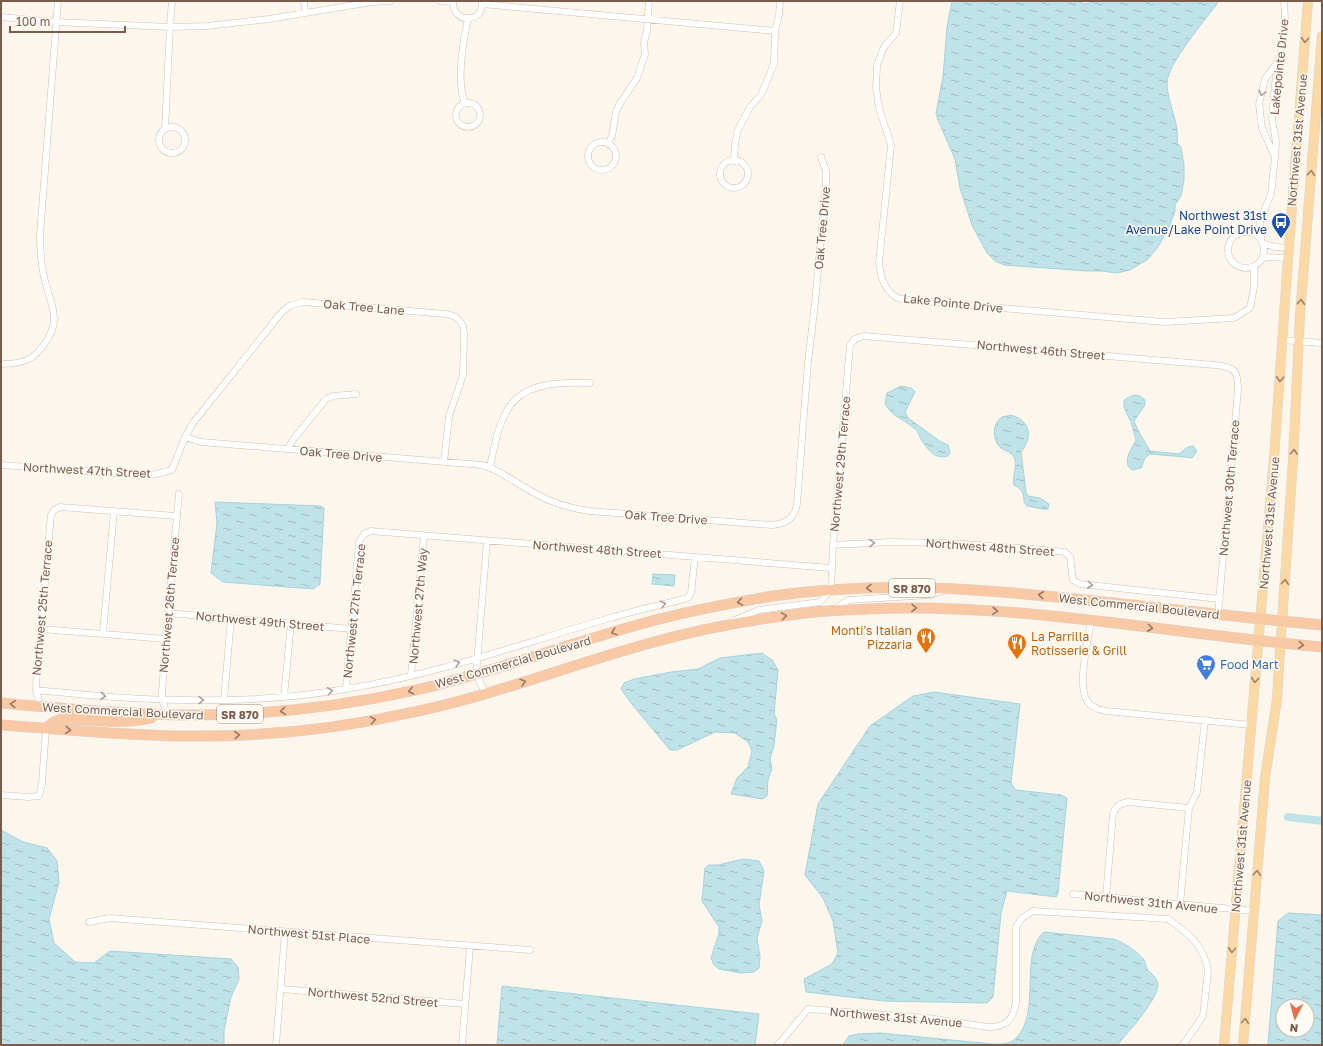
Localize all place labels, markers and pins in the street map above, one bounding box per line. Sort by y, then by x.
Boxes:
place label: Northwest 31st Avenue/Lake Point Drive [1126,208,1267,237]
bus stop icon: Northwest 31st Avenue/Lake Point Drive [1270,211,1292,239]
place label: Monti's Italian Pizzaria [831,623,912,652]
restaurant icon: Monti's Italian Pizzaria [915,626,937,654]
place label: La Parrilla Rotisserie & Grill [1031,629,1127,658]
restaurant icon: La Parrilla Rotisserie & Grill [1006,632,1028,660]
supermarket icon: Food Mart [1195,653,1217,681]
place label: Food Mart [1220,657,1279,672]

